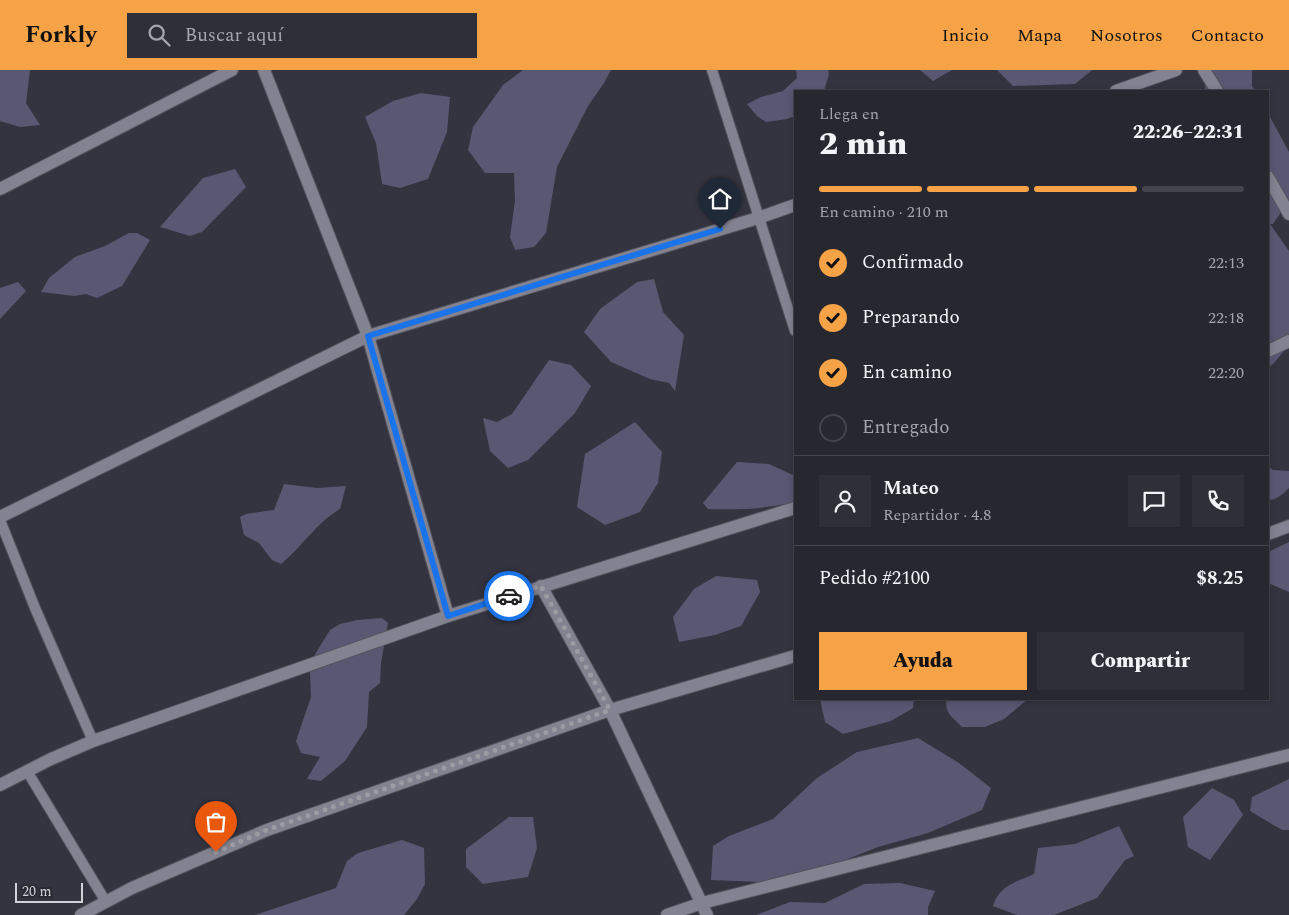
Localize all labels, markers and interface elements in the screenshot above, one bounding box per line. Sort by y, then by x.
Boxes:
search box [127,13,477,58]
text: Forkly [25,17,97,53]
icon: search [145,21,173,49]
text: Buscar aquí [185,21,283,50]
text: Inicio [942,22,989,49]
text: Mapa [1017,22,1062,49]
text: Nosotros [1090,22,1163,49]
text: Contacto [1191,22,1264,49]
text: Llega en [819,102,879,126]
text: 22:26–22:31 [1133,118,1244,147]
text: 2 min [819,120,907,169]
pin [699,178,741,229]
icon: home [706,185,734,213]
text: En camino · 210 m [819,200,949,224]
text: Confirmado [862,248,963,277]
icon: check [819,249,847,277]
text: 22:13 [1208,251,1244,275]
text: Preparando [862,303,960,332]
icon: check [819,304,847,332]
text: 22:18 [1208,306,1244,330]
text: En camino [862,358,952,387]
icon: check [819,359,847,387]
text: 22:20 [1208,361,1244,385]
text: Entregado [862,413,949,442]
text: Mateo [883,474,939,503]
button: person [819,475,871,527]
button: chat [1128,475,1180,527]
button: phone [1192,475,1244,527]
text: Repartidor · 4.8 [883,503,991,527]
text: Pedido #2100 [819,564,930,593]
text: $8.25 [1196,564,1244,593]
courier [484,571,534,621]
icon: car [495,582,523,610]
button: Ayuda [819,632,1027,690]
button: Compartir [1037,632,1244,690]
pin [195,801,237,852]
icon: bag [202,808,230,836]
scale bar [15,880,82,903]
text: 20 m [22,881,52,902]

